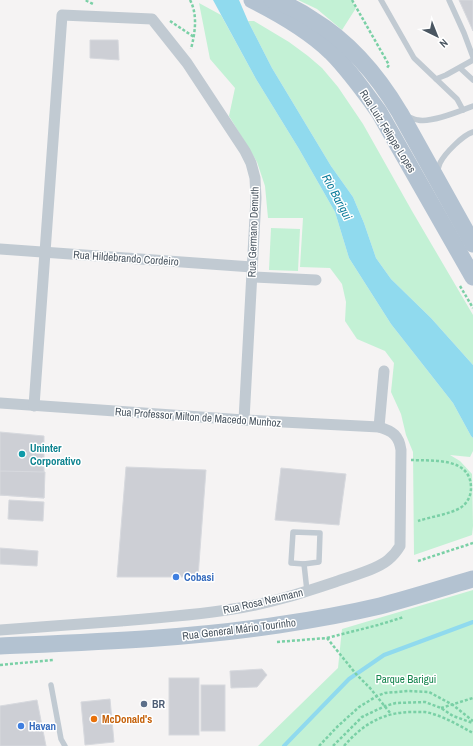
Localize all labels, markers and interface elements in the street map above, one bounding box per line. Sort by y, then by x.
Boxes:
north arrow [417,16,457,56]
text: N [437,36,451,51]
street label: Rua Luiz Felippe Lopes [357,87,419,176]
water label: Rio Barigui [318,171,356,223]
street label: Rua Germano Demuth [244,186,262,278]
street label: Rua Hildebrando Cordeiro [73,247,179,269]
street label: Rua Professor Milton de Macedo Munhoz [114,404,282,430]
place label: Uninter Corporativo [30,441,82,468]
marker: Uninter Corporativo [17,449,27,459]
place label: Cobasi [184,570,214,584]
marker: Cobasi [171,572,181,582]
street label: Rua Rosa Neumann [222,585,304,617]
street label: Rua General Mário Tourinho [181,615,297,643]
park label: Parque Barigui [376,672,436,686]
place label: BR [152,697,166,711]
marker: BR [139,699,149,709]
place label: McDonald's [102,712,152,726]
marker: McDonald's [89,714,99,724]
place label: Havan [29,719,56,733]
marker: Havan [16,721,26,731]

